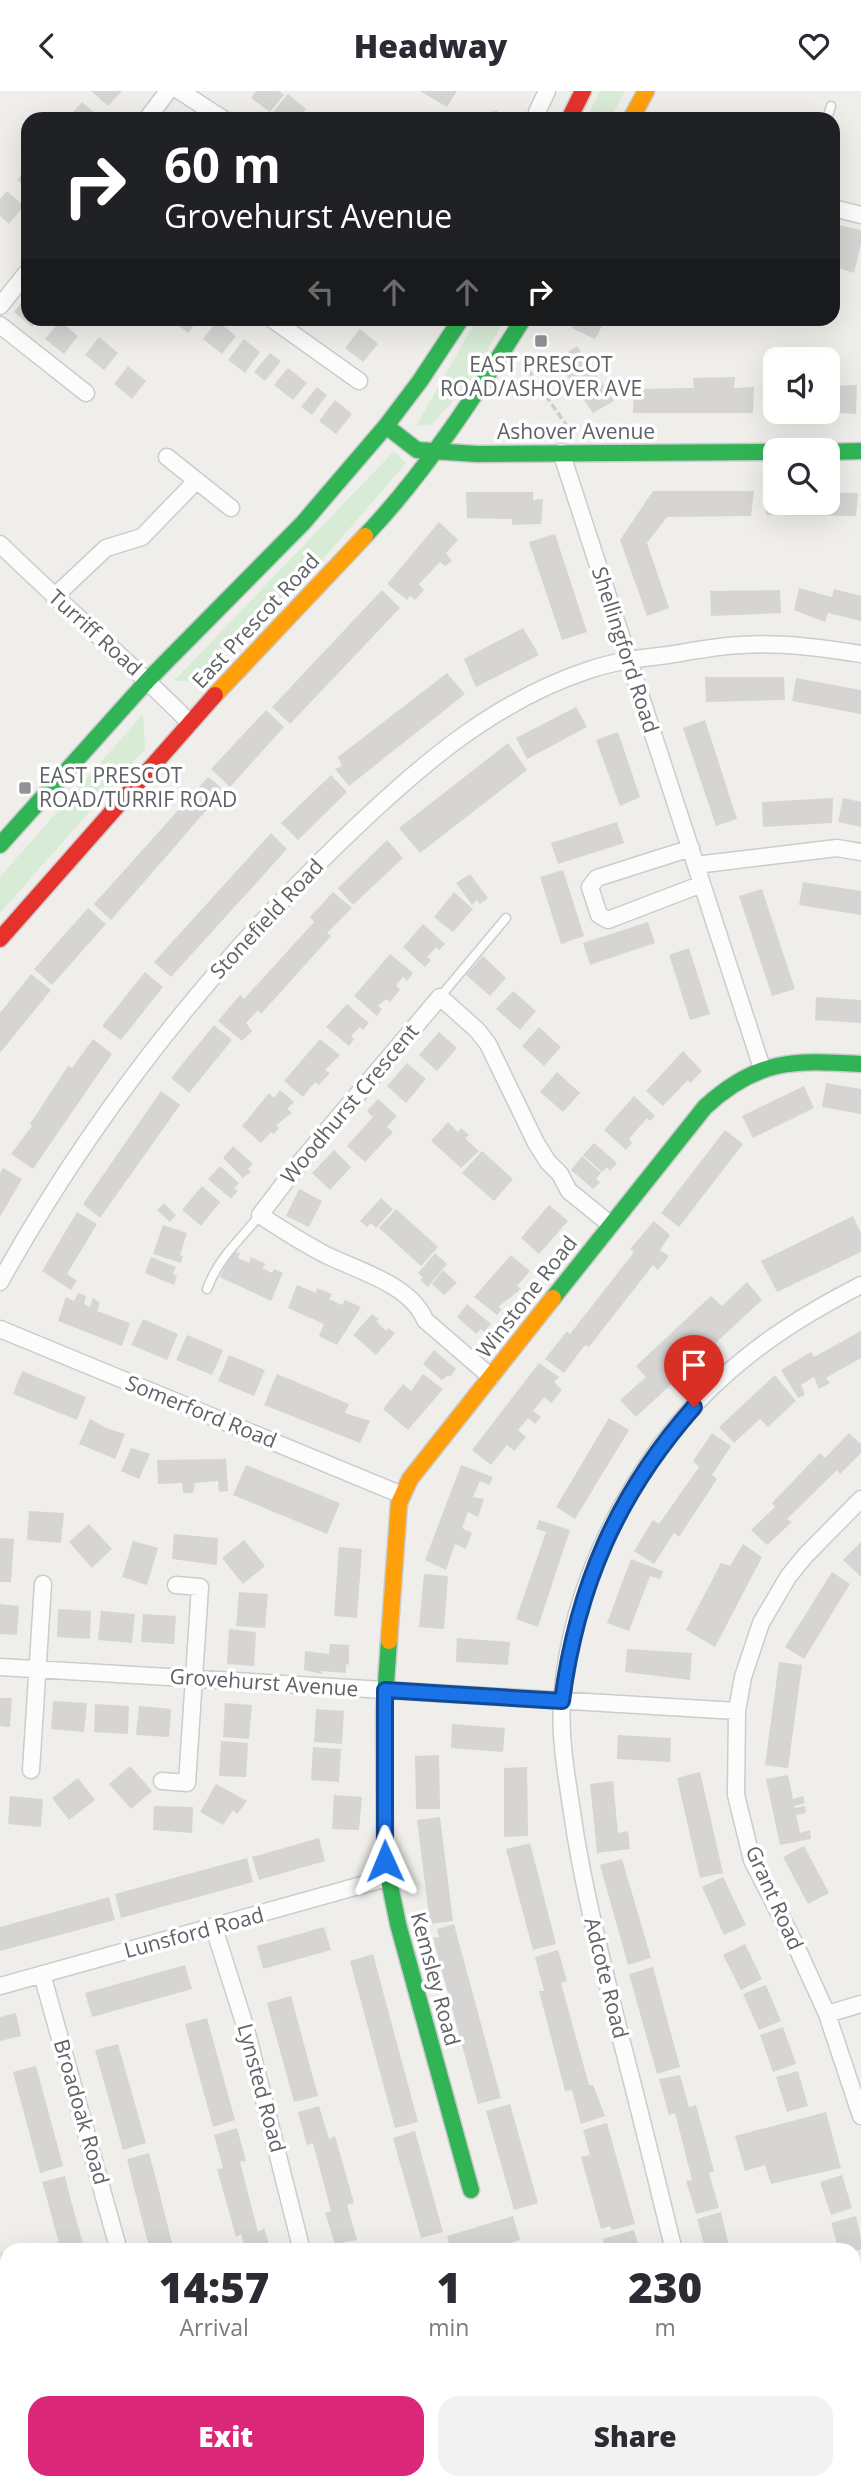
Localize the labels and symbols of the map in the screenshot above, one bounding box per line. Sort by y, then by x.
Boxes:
marker: EAST PRESCOT ROAD/ASHOVER AVE [533,333,549,349]
place label: EAST PRESCOT ROAD/ASHOVER AVE [440,350,642,402]
street label: Ashover Avenue [497,417,655,445]
street label: East Prescot Road [185,547,325,694]
street label: Shellingford Road [586,563,666,736]
street label: Turriff Road [43,583,148,682]
place label: EAST PRESCOT ROAD/TURRIF ROAD [39,761,237,813]
marker: EAST PRESCOT ROAD/TURRIF ROAD [17,780,33,796]
street label: Stonefield Road [203,852,329,984]
street label: Woodhurst Crescent [274,1018,424,1189]
street label: Winstone Road [470,1229,583,1363]
pin [664,1335,724,1407]
street label: Somerford Road [122,1368,281,1454]
street label: Grovehurst Avenue [169,1661,359,1703]
position arrow [348,1824,422,1898]
street label: Grant Road [739,1841,810,1954]
street label: Lunsford Road [121,1900,267,1964]
street label: Kemsley Road [405,1909,467,2049]
street label: Adcote Road [578,1914,636,2041]
street label: Lynsted Road [231,2020,293,2155]
street label: Broadoak Road [48,2036,116,2188]

